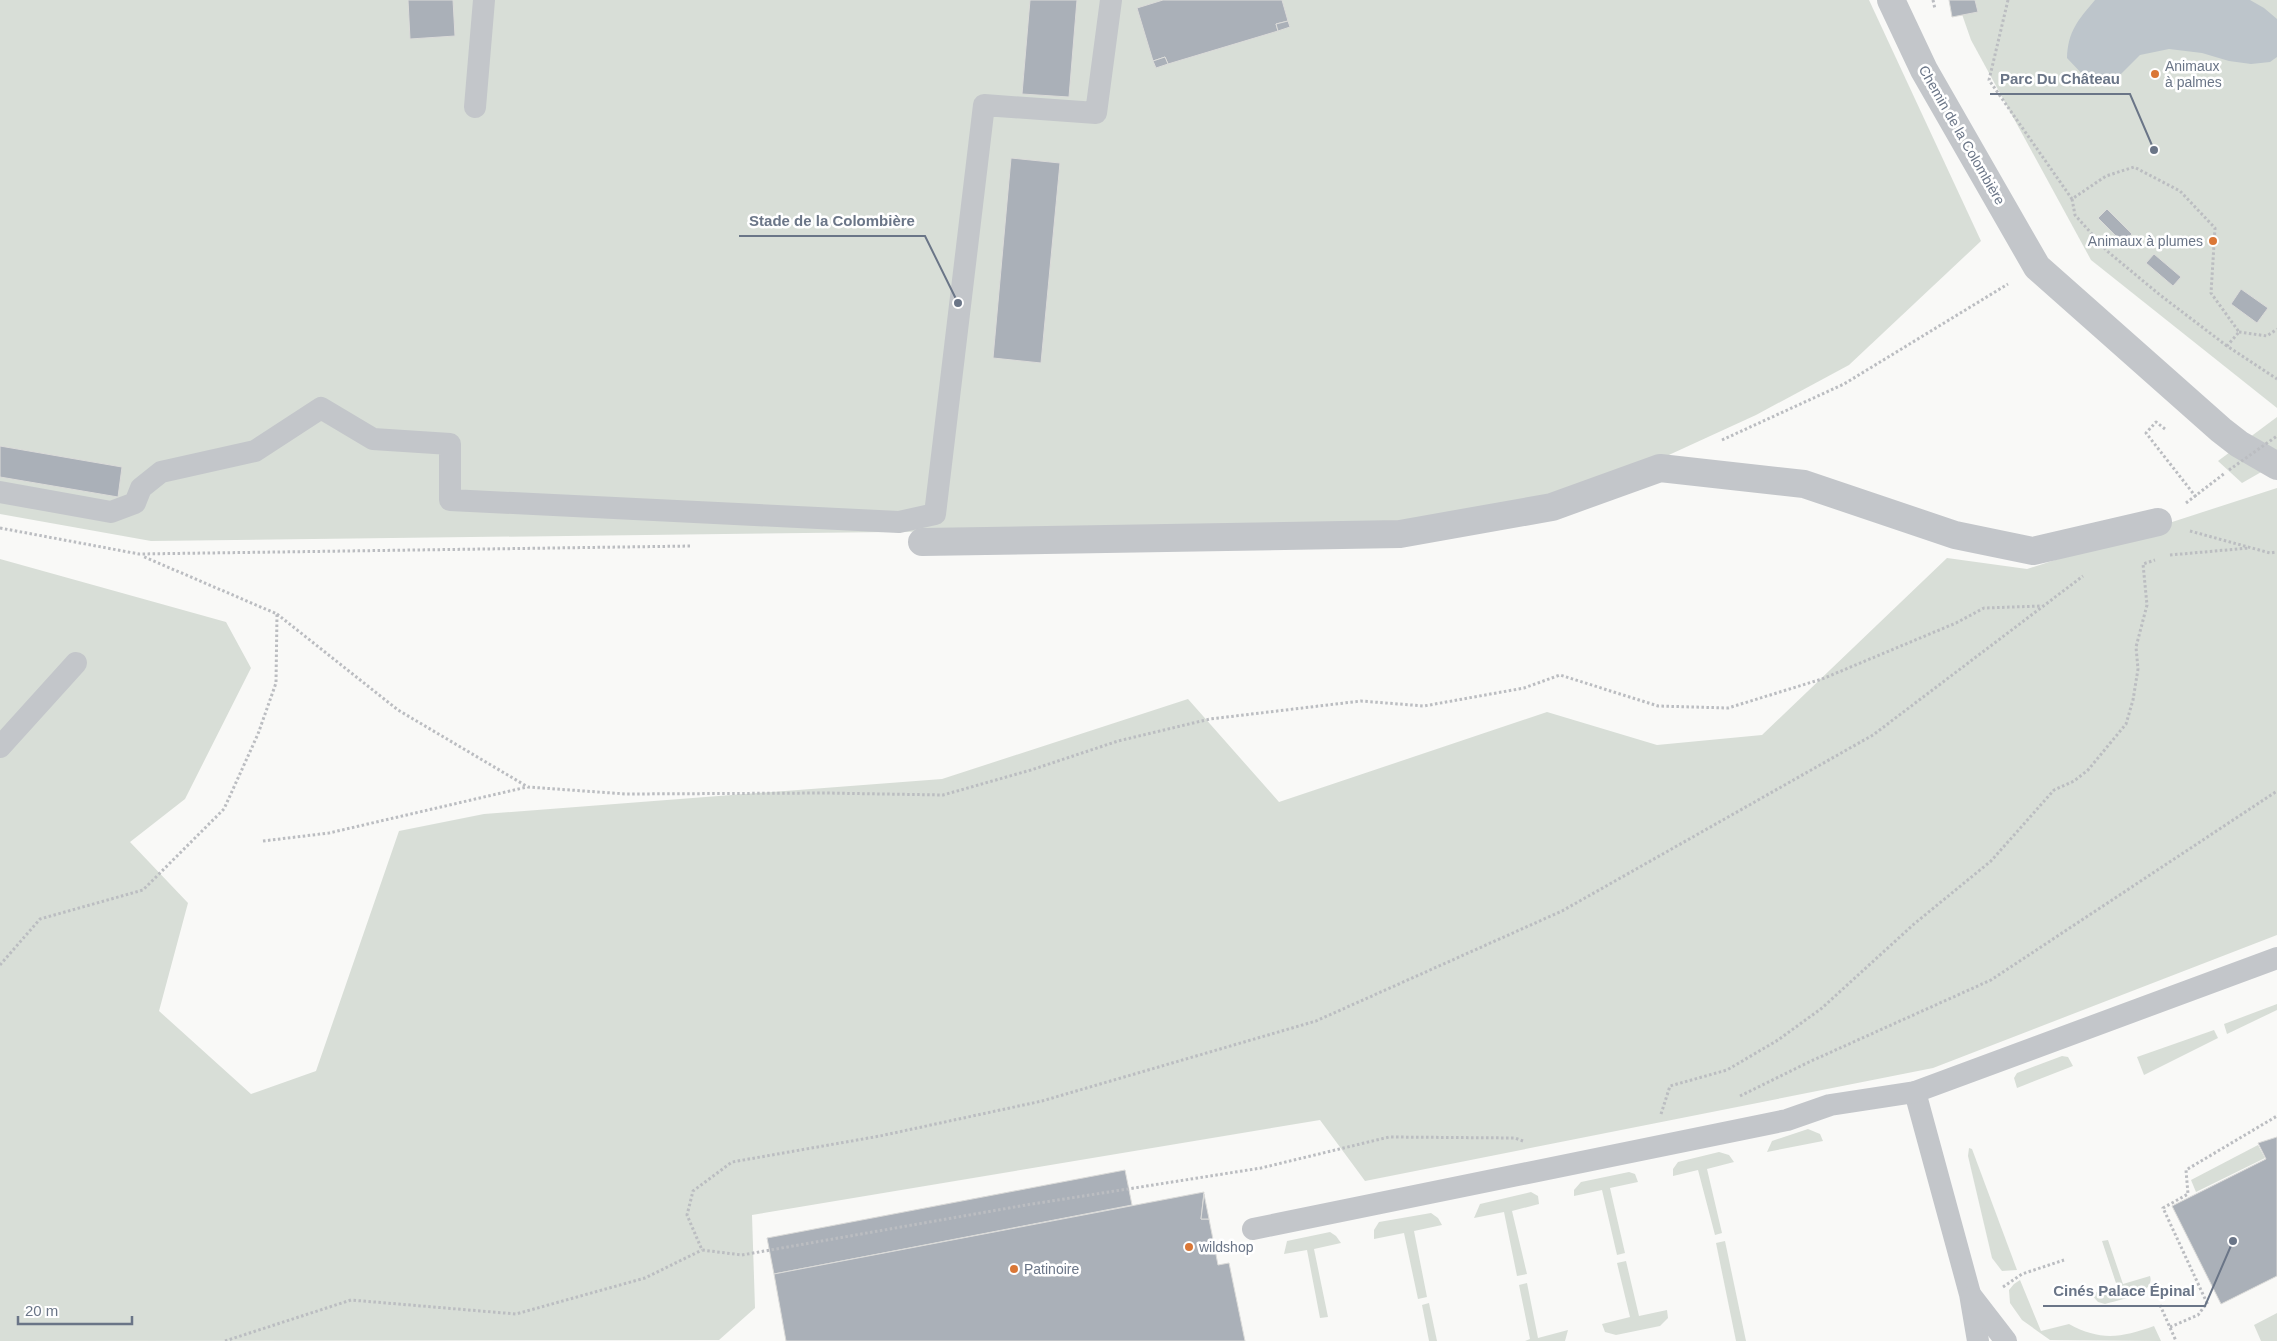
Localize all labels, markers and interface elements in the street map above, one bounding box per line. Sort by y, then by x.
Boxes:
place label: Animaux à palmes [2165,58,2222,90]
street label: Chemin de la Colombière [1916,63,2009,208]
callout: Parc Du Château [1990,64,2130,94]
marker: Animaux à palmes [2149,68,2161,80]
text: Parc Du Château [2000,70,2120,87]
callout: Stade de la Colombière [739,206,925,236]
text: Stade de la Colombière [749,212,915,229]
place label: Animaux à plumes [2088,233,2203,249]
marker: Animaux à plumes [2207,235,2219,247]
place label: wildshop [1198,1239,1254,1255]
marker: wildshop [1183,1241,1195,1253]
place label: Patinoire [1024,1261,1079,1277]
marker: Patinoire [1008,1263,1020,1275]
callout: Cinés Palace Épinal [2043,1276,2205,1306]
text: Cinés Palace Épinal [2053,1282,2195,1299]
scale bar [18,1294,131,1326]
text: 20 m [25,1302,58,1319]

